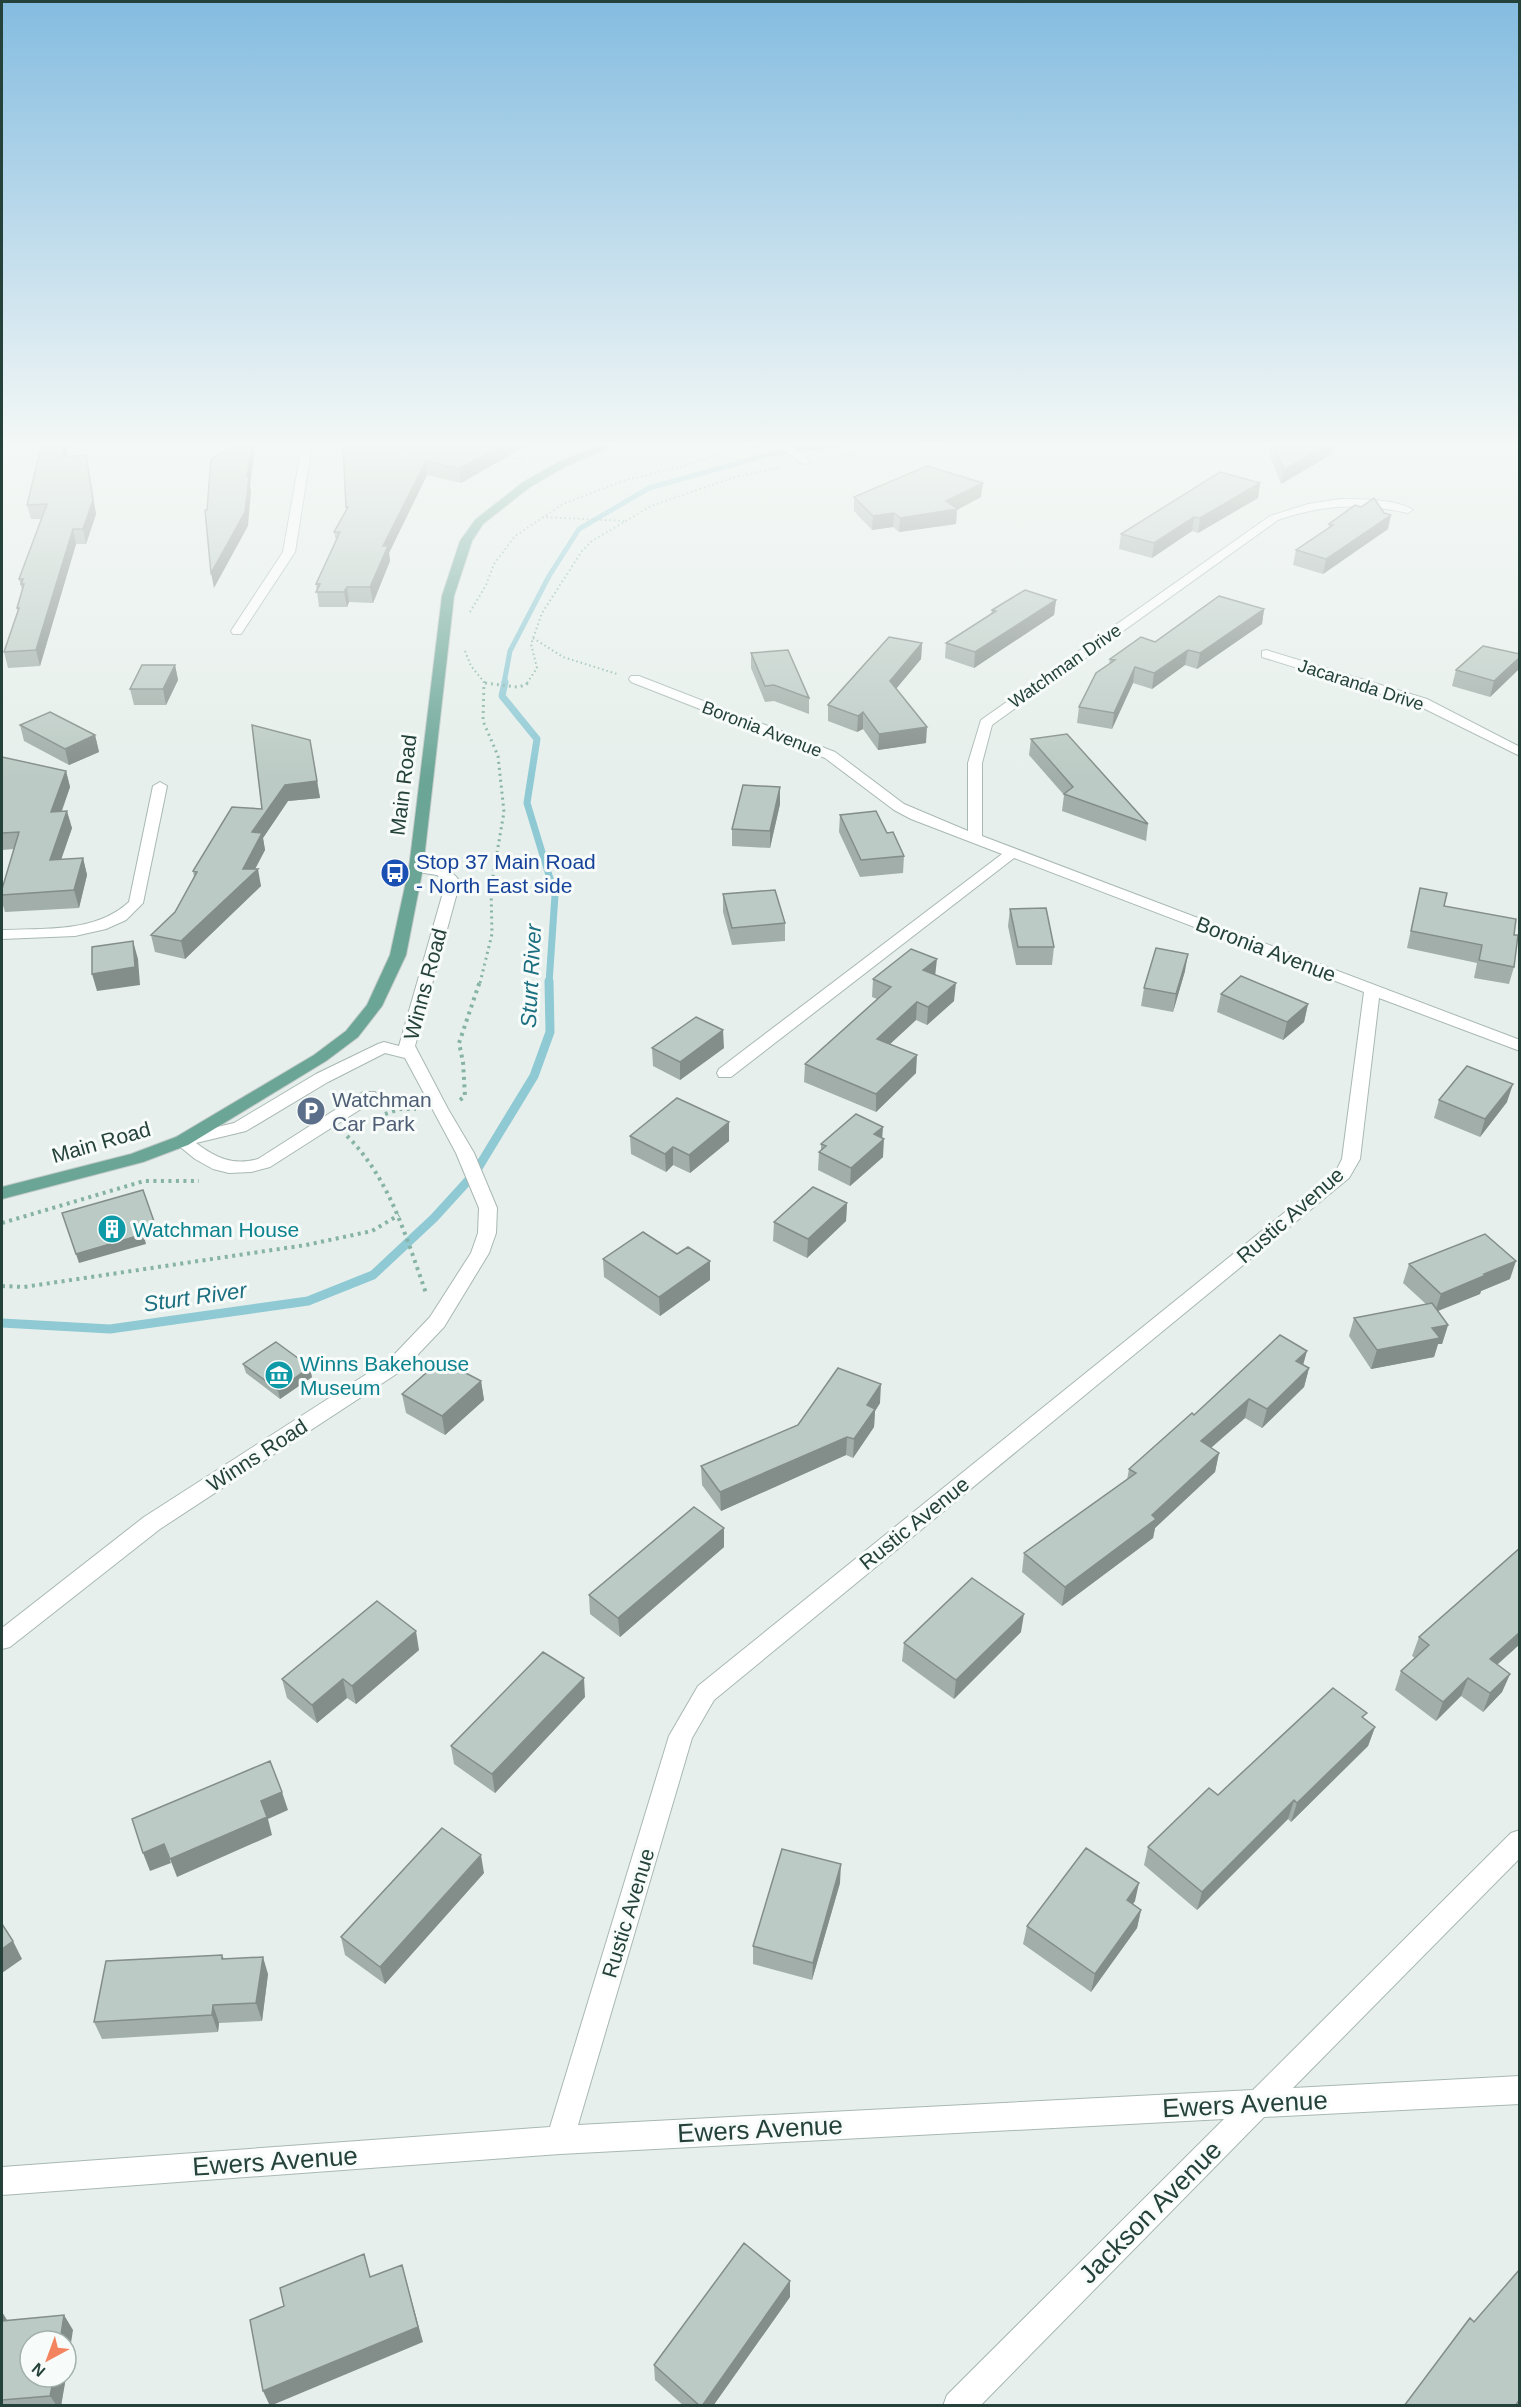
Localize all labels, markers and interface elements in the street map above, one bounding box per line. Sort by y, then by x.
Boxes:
street label: Watchman Drive [1005,620,1125,712]
street label: Jacaranda Drive [1296,655,1426,715]
street label: Boronia Avenue [699,697,825,761]
street label: Main Road [385,733,421,837]
place label: Stop 37 Main Road - North East side [416,850,596,897]
bus stop icon: Stop 37 Main Road - North East side [379,857,411,889]
street label: Boronia Avenue [1193,912,1339,986]
water label: Sturt River [516,922,546,1029]
street label: Winns Road [399,926,451,1042]
place label: Watchman Car Park [332,1088,432,1135]
parking icon: Watchman Car Park [295,1095,327,1127]
street label: Main Road [49,1117,153,1167]
street label: Rustic Avenue [1232,1162,1348,1268]
building icon: Watchman House [96,1213,128,1245]
place label: Watchman House [133,1218,299,1241]
water label: Sturt River [142,1277,250,1317]
place label: Winns Bakehouse Museum [300,1352,469,1399]
museum icon: Winns Bakehouse Museum [263,1359,295,1391]
street label: Winns Road [203,1414,311,1496]
street label: Rustic Avenue [855,1472,973,1574]
street label: Rustic Avenue [597,1846,659,1980]
street label: Ewers Avenue [1161,2085,1329,2123]
street label: Ewers Avenue [676,2110,844,2148]
street label: Jackson Avenue [1073,2135,1227,2289]
street label: Ewers Avenue [191,2140,359,2182]
north arrow [18,2329,78,2389]
text: N [29,2360,48,2380]

